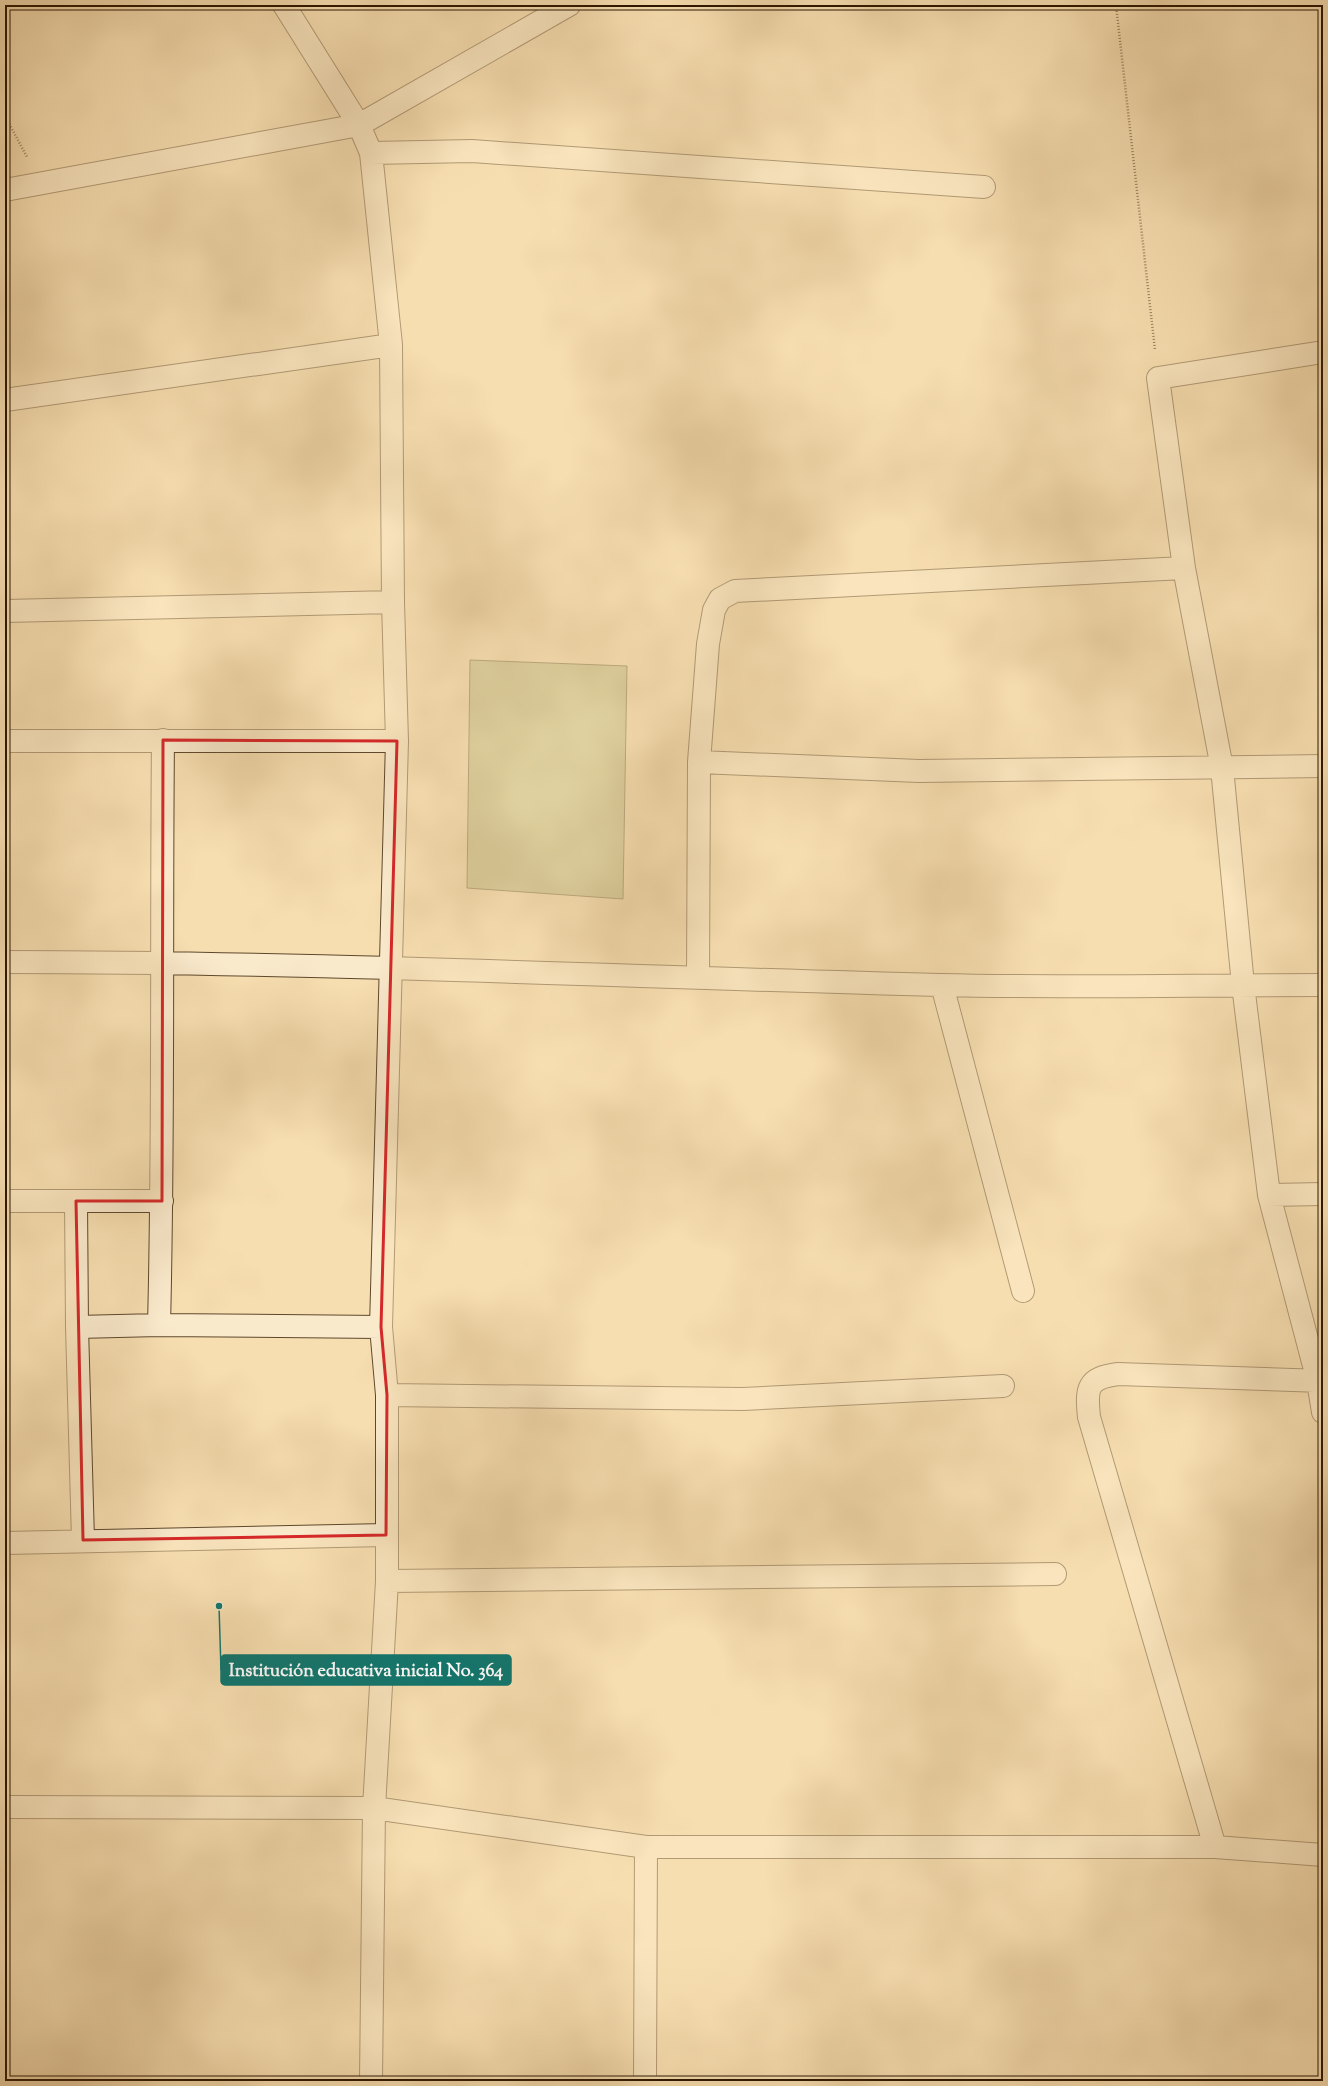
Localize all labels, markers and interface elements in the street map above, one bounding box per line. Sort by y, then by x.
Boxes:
callout: Institución educativa inicial No. 364 [221,1655,511,1685]
text: Institución educativa inicial No. 364 [229,1659,503,1685]

